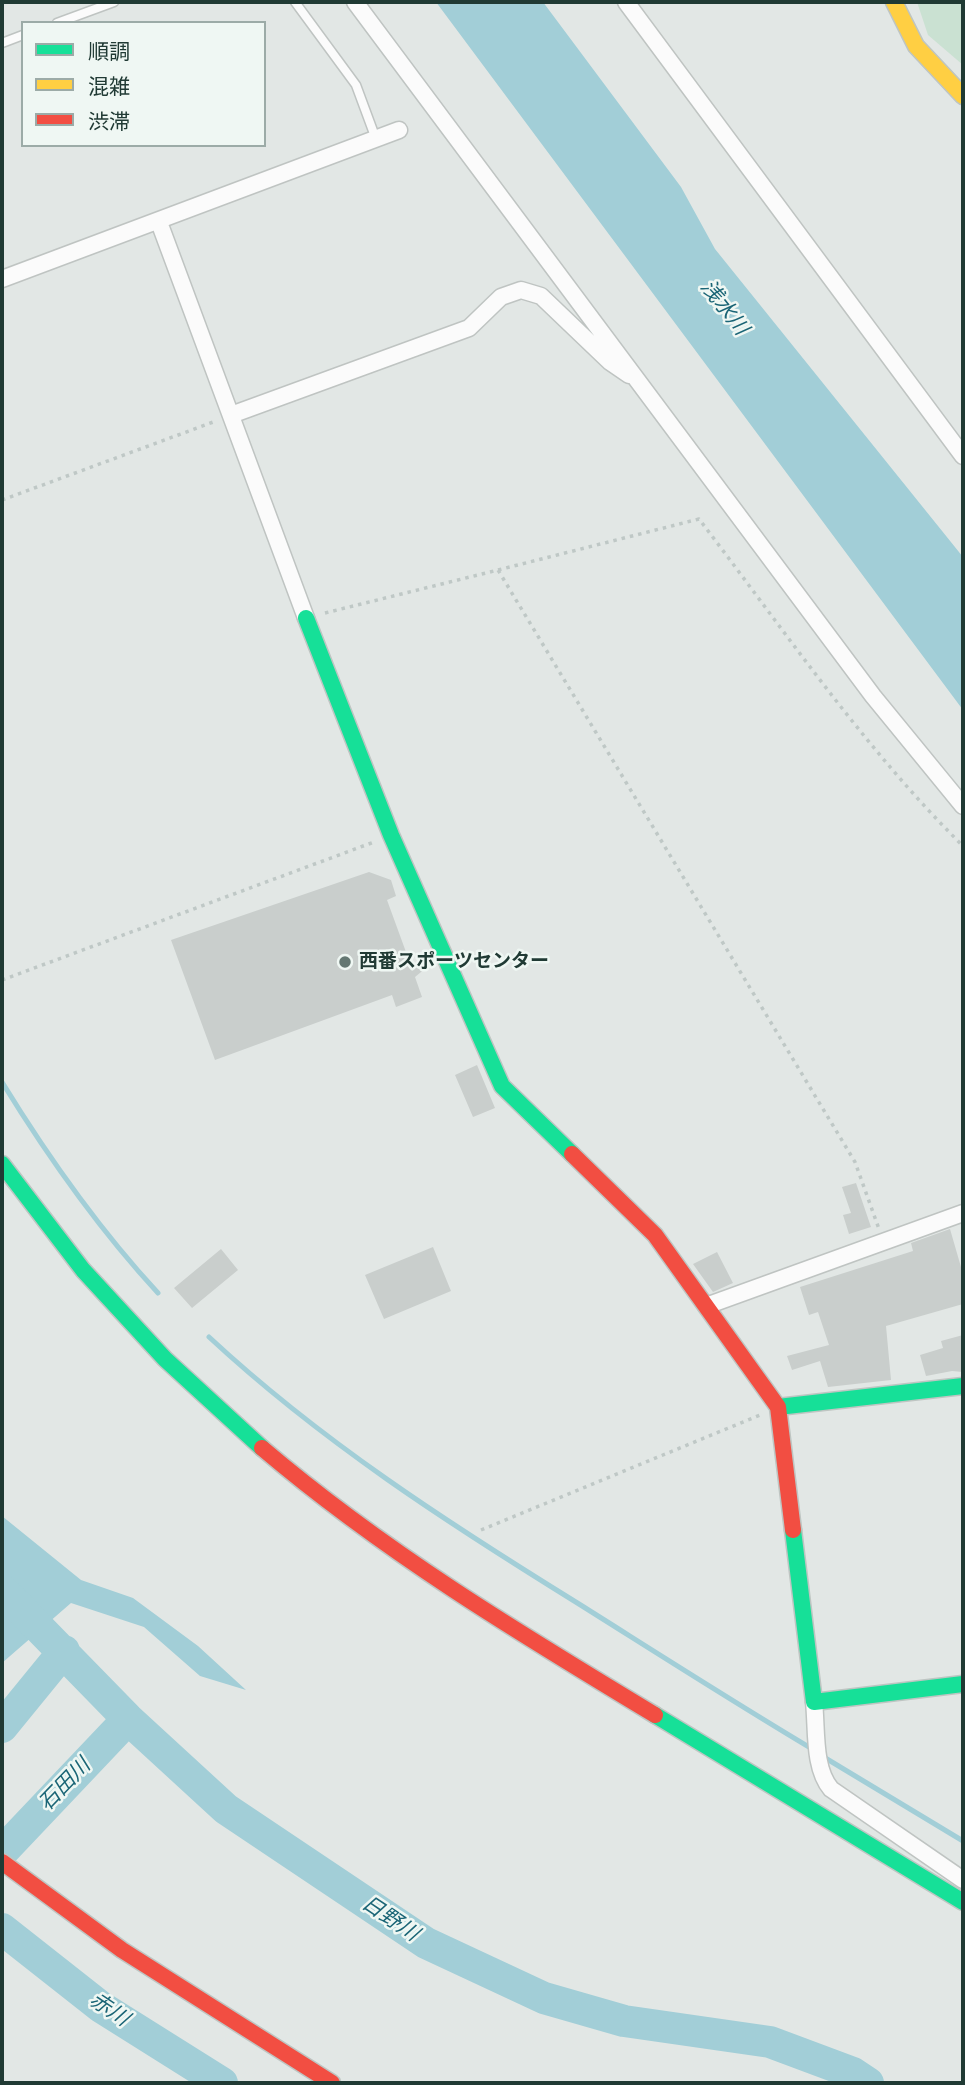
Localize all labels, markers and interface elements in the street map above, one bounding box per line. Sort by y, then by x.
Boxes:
legend [21,21,266,147]
text: 順調 [88,40,130,63]
text: 混雑 [88,75,130,98]
text: 渋滞 [88,110,130,133]
water label: 浅水川 [695,275,753,341]
place label: 西番スポーツセンター [359,951,549,973]
marker: 西番スポーツセンター [337,954,353,970]
water label: 石田川 [34,1754,96,1816]
water label: 日野川 [357,1891,423,1947]
water label: 赤川 [85,1988,133,2032]

